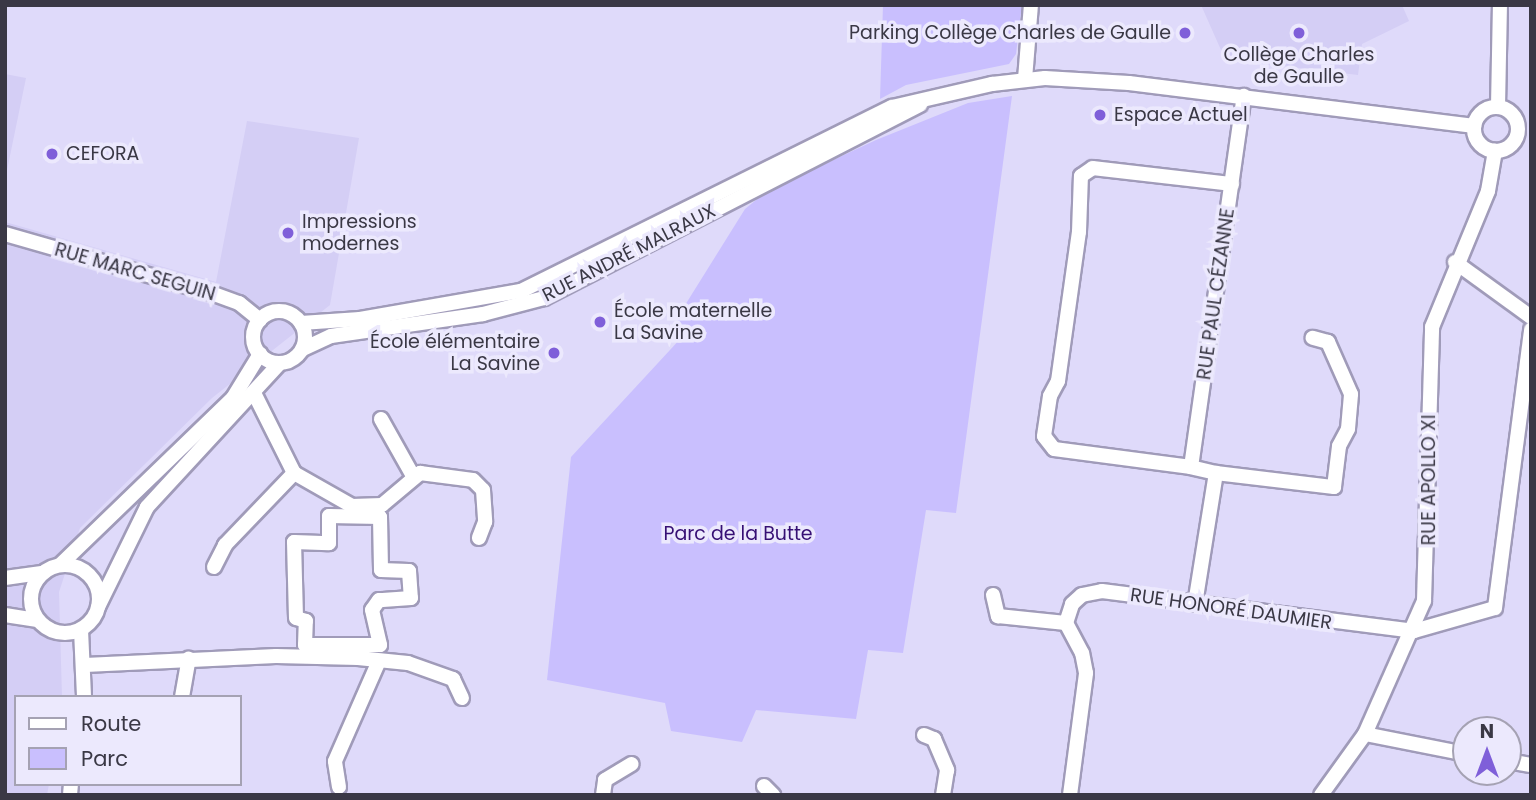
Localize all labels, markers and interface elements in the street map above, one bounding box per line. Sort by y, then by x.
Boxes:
place label: Parking Collège Charles de Gaulle [849,22,1171,44]
marker: Parking Collège Charles de Gaulle [1177,25,1193,41]
marker: Collège Charles de Gaulle [1291,25,1307,41]
place label: Collège Charles de Gaulle [1224,44,1374,88]
place label: Espace Actuel [1114,104,1248,126]
marker: Espace Actuel [1092,107,1108,123]
place label: CEFORA [66,143,139,165]
marker: CEFORA [44,146,60,162]
street label: RUE ANDRÉ MALRAUX [539,199,719,307]
street label: RUE PAUL CÉZANNE [1193,207,1239,381]
place label: Impressions modernes [302,211,417,255]
marker: Impressions modernes [280,225,296,241]
street label: RUE MARC SEGUIN [52,238,218,306]
place label: École maternelle La Savine [614,300,772,344]
marker: École maternelle La Savine [592,314,608,330]
place label: École élémentaire La Savine [370,331,540,375]
marker: École élémentaire La Savine [546,345,562,361]
street label: RUE APOLLO XI [1418,415,1440,545]
park label: Parc de la Butte [663,523,813,545]
street label: RUE HONORÉ DAUMIER [1129,584,1333,634]
legend [14,695,242,786]
text: Route [81,709,141,738]
north arrow [1452,716,1522,786]
text: N [1480,718,1494,745]
text: Parc [81,744,128,773]

